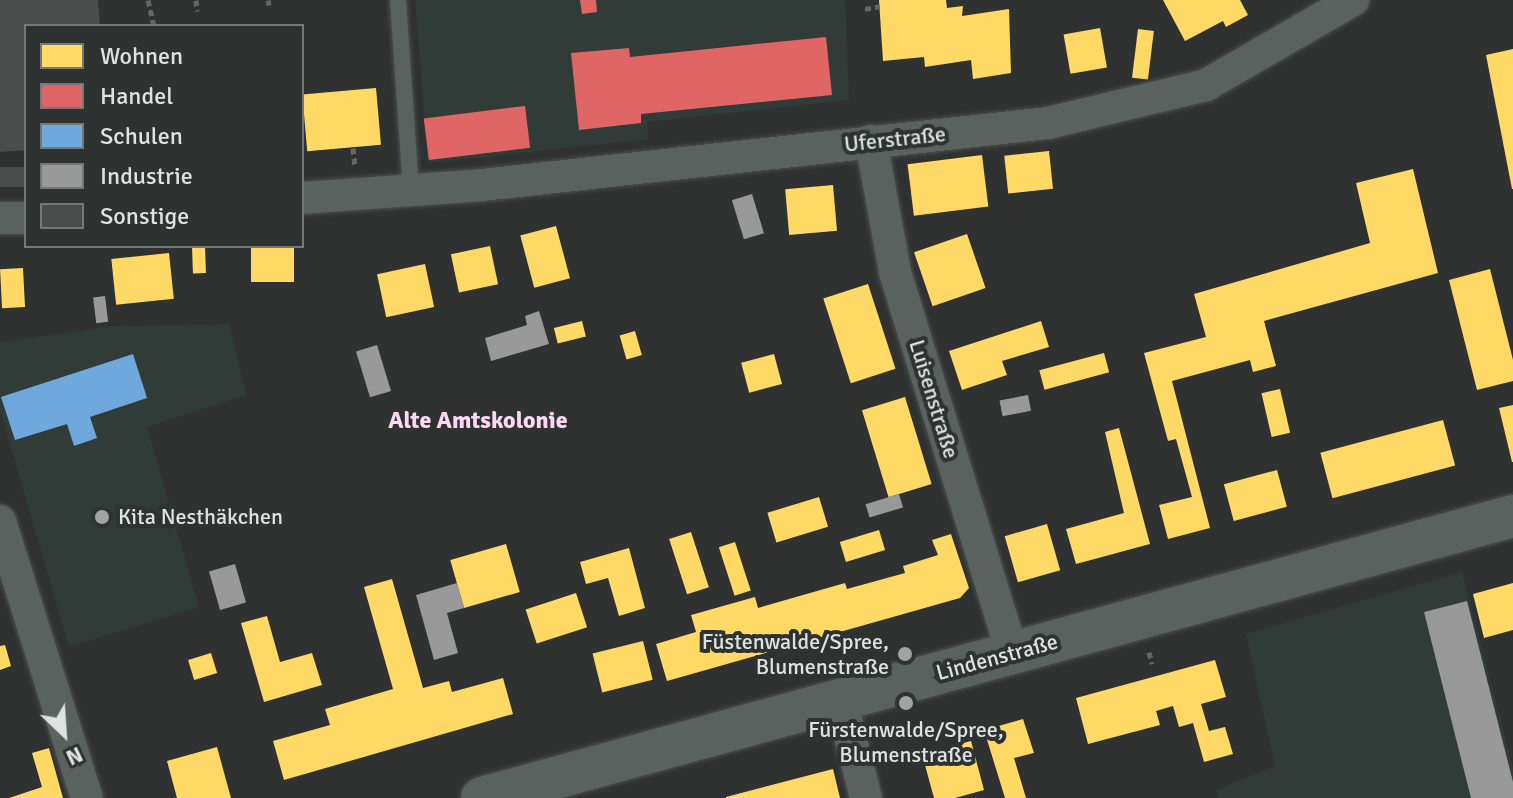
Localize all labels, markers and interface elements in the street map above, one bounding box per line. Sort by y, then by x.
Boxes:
legend [24,24,304,248]
text: Wohnen [100,41,183,71]
text: Handel [100,81,173,111]
text: Schulen [100,121,183,151]
street label: Uferstraße [843,121,947,157]
text: Industrie [100,161,193,191]
text: Sonstige [100,201,189,231]
street label: Luisenstraße [903,336,965,462]
district label: Alte Amtskolonie [388,407,568,435]
place label: Kita Nesthäkchen [118,504,283,530]
marker: Kita Nesthäkchen [93,508,111,526]
place label: Füstenwalde/Spree, Blumenstraße [702,628,889,680]
street label: Lindenstraße [933,628,1061,686]
marker: Füstenwalde/Spree, Blumenstraße [896,645,914,663]
north arrow [24,694,104,774]
marker: Fürstenwalde/Spree, Blumenstraße [897,694,915,712]
place label: Fürstenwalde/Spree, Blumenstraße [808,716,1004,768]
text: N [62,741,87,772]

